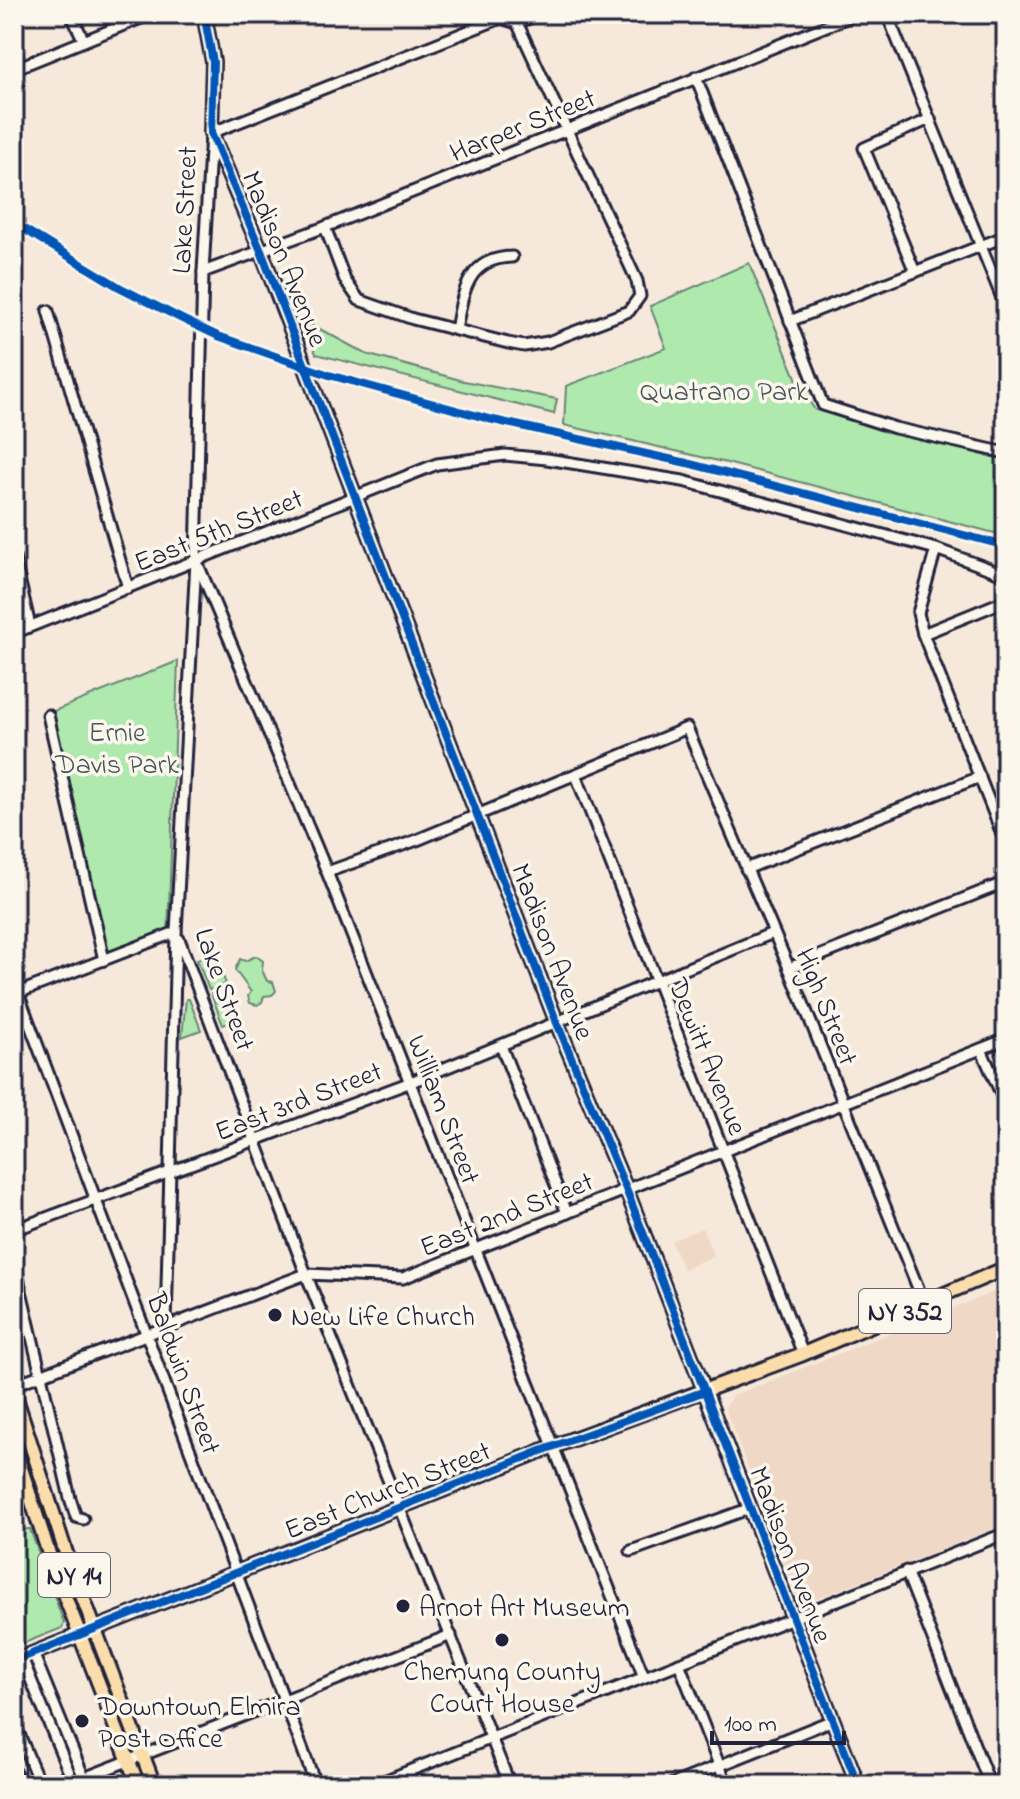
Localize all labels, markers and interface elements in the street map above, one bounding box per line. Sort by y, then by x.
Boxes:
street label: Harper Street [444,79,602,175]
street label: Lake Street [163,145,210,275]
street label: Madison Avenue [229,165,337,354]
park label: Quatrano Park [640,373,809,414]
street label: East 5th Street [129,480,310,585]
park label: Ernie Davis Park [54,714,179,787]
street label: Madison Avenue [498,858,603,1047]
street label: Lake Street [182,923,264,1057]
street label: High Street [783,942,867,1072]
street label: Dewitt Avenue [655,972,756,1142]
street label: William Street [394,1030,489,1191]
street label: East 3rd Street [210,1053,389,1154]
street label: East 2nd Street [414,1163,600,1270]
street label: Baldwin Street [133,1287,230,1461]
road number: NY 352 [859,1289,951,1333]
place label: New Life Church [291,1298,475,1339]
marker: New Life Church [266,1306,284,1324]
street label: East Church Street [279,1432,498,1552]
street label: Madison Avenue [736,1461,841,1650]
road number: NY 14 [38,1553,110,1597]
place label: Arnot Art Museum [419,1589,629,1630]
marker: Arnot Art Museum [394,1597,412,1615]
marker: Chemung County Court House [493,1631,511,1649]
place label: Chemung County Court House [404,1653,600,1726]
place label: Downtown Elmira Post Office [97,1688,301,1761]
scale bar [712,1695,844,1745]
text: 100 m [724,1708,777,1743]
marker: Downtown Elmira Post Office [73,1712,91,1730]

